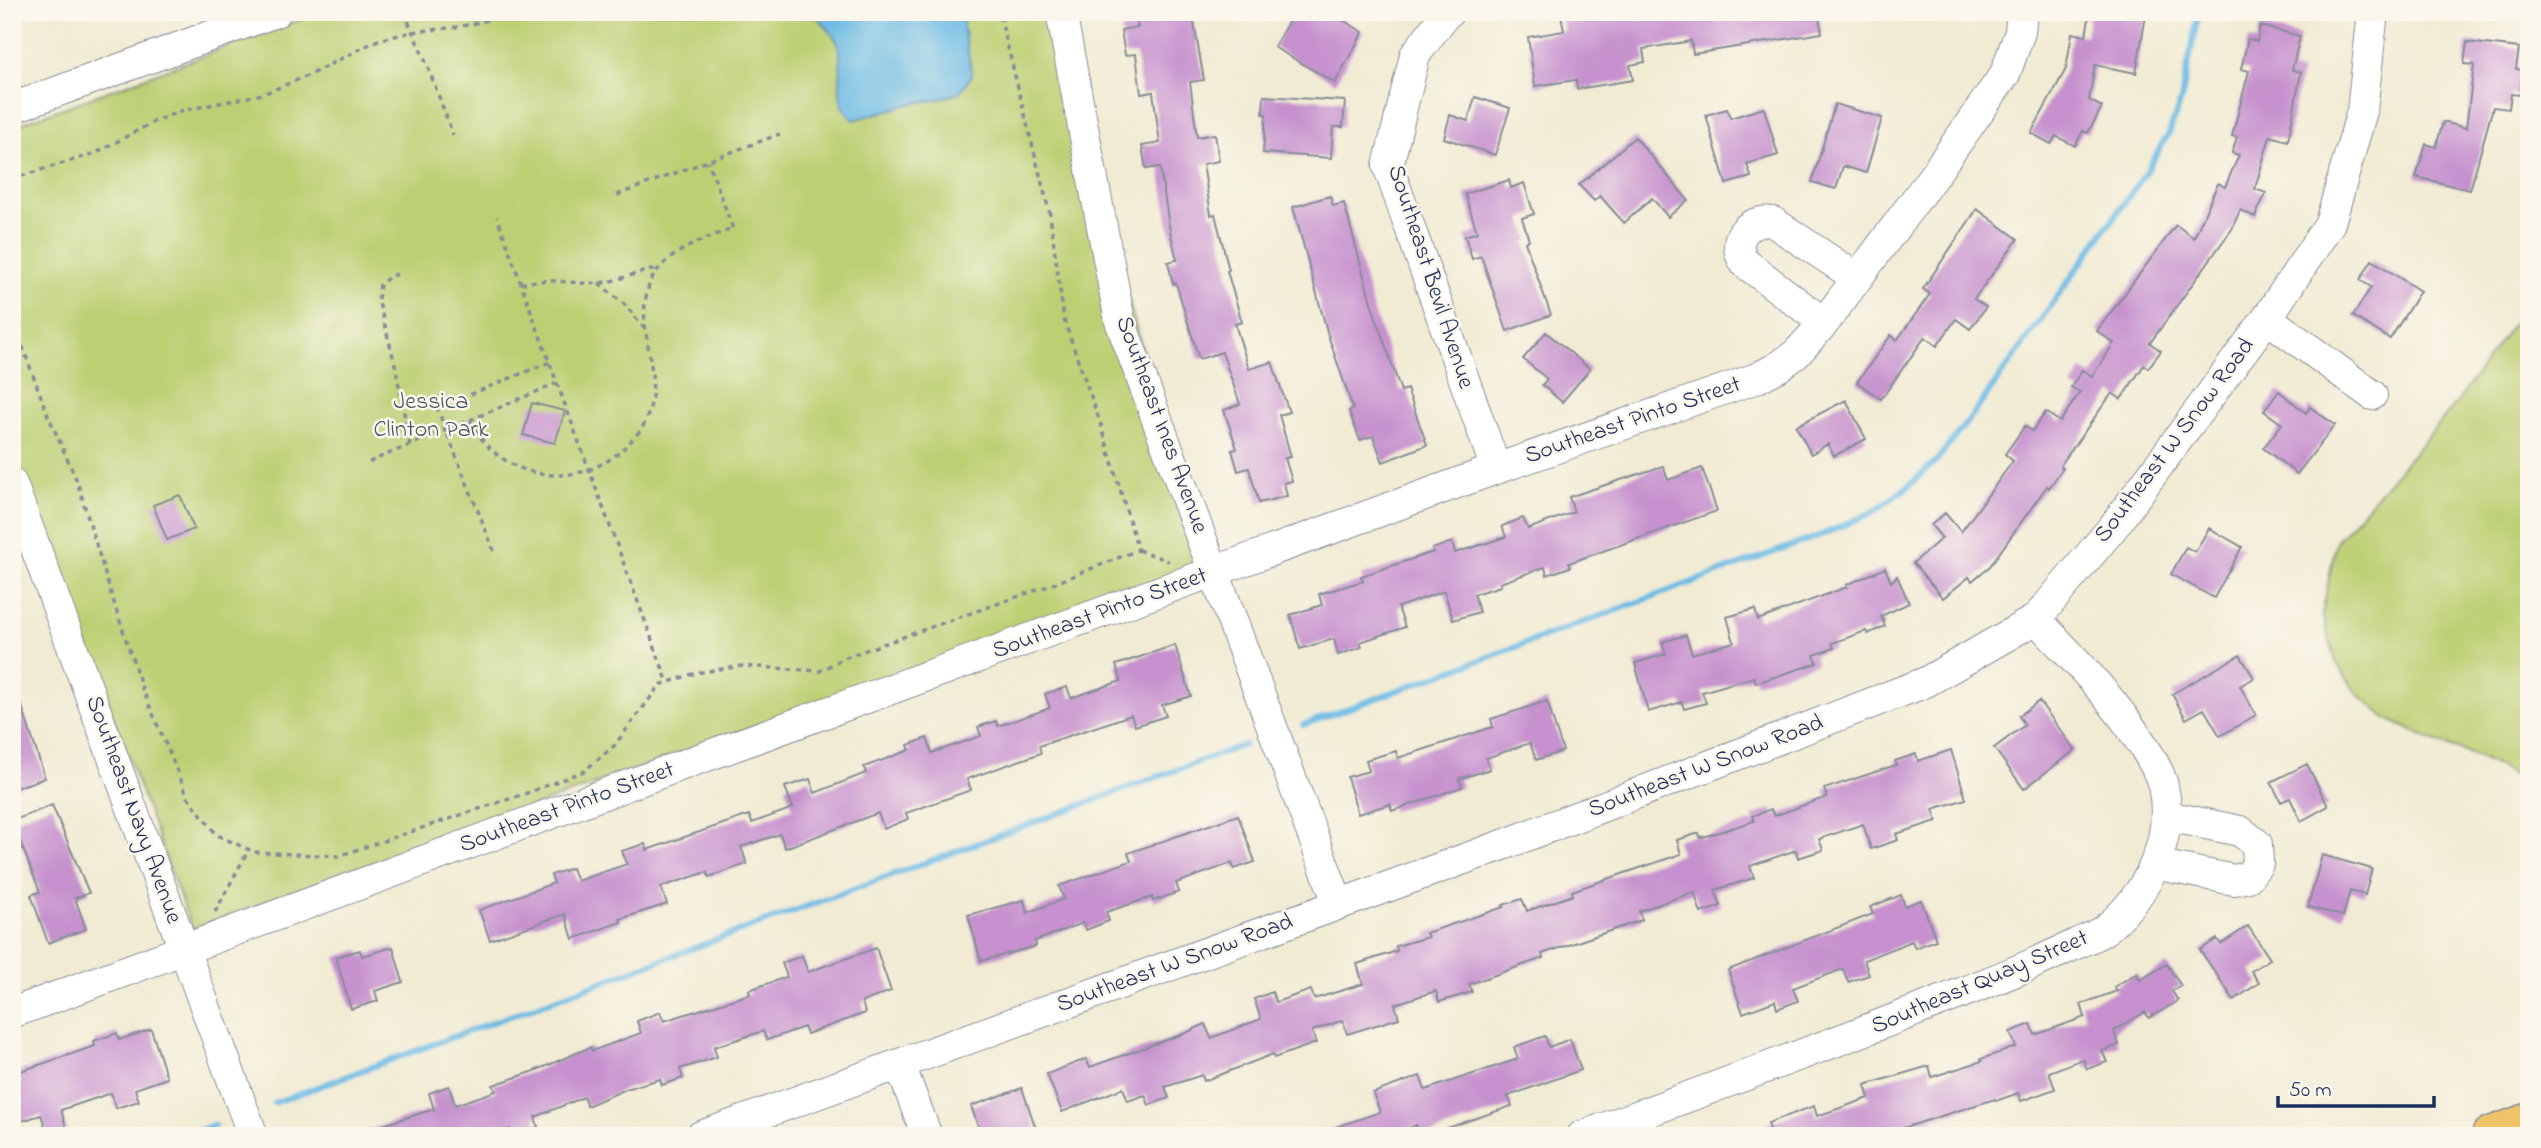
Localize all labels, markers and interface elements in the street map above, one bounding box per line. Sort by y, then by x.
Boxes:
street label: Southeast Bevil Avenue [1377,161,1483,394]
street label: Southeast Ines Avenue [1105,311,1217,539]
street label: Southeast W Snow Road [2086,331,2264,551]
street label: Southeast Pinto Street [1520,368,1746,474]
park label: Jessica Clinton Park [373,385,489,448]
street label: Southeast Pinto Street [988,559,1212,669]
street label: Southeast Navy Avenue [74,691,191,930]
street label: Southeast W Snow Road [1583,706,1829,828]
street label: Southeast Pinto Street [455,753,679,863]
street label: Southeast W Snow Road [1052,905,1299,1023]
street label: Southeast Quay Street [1866,921,2094,1046]
scale bar [2278,1064,2434,1108]
text: 50 m [2289,1076,2332,1106]

